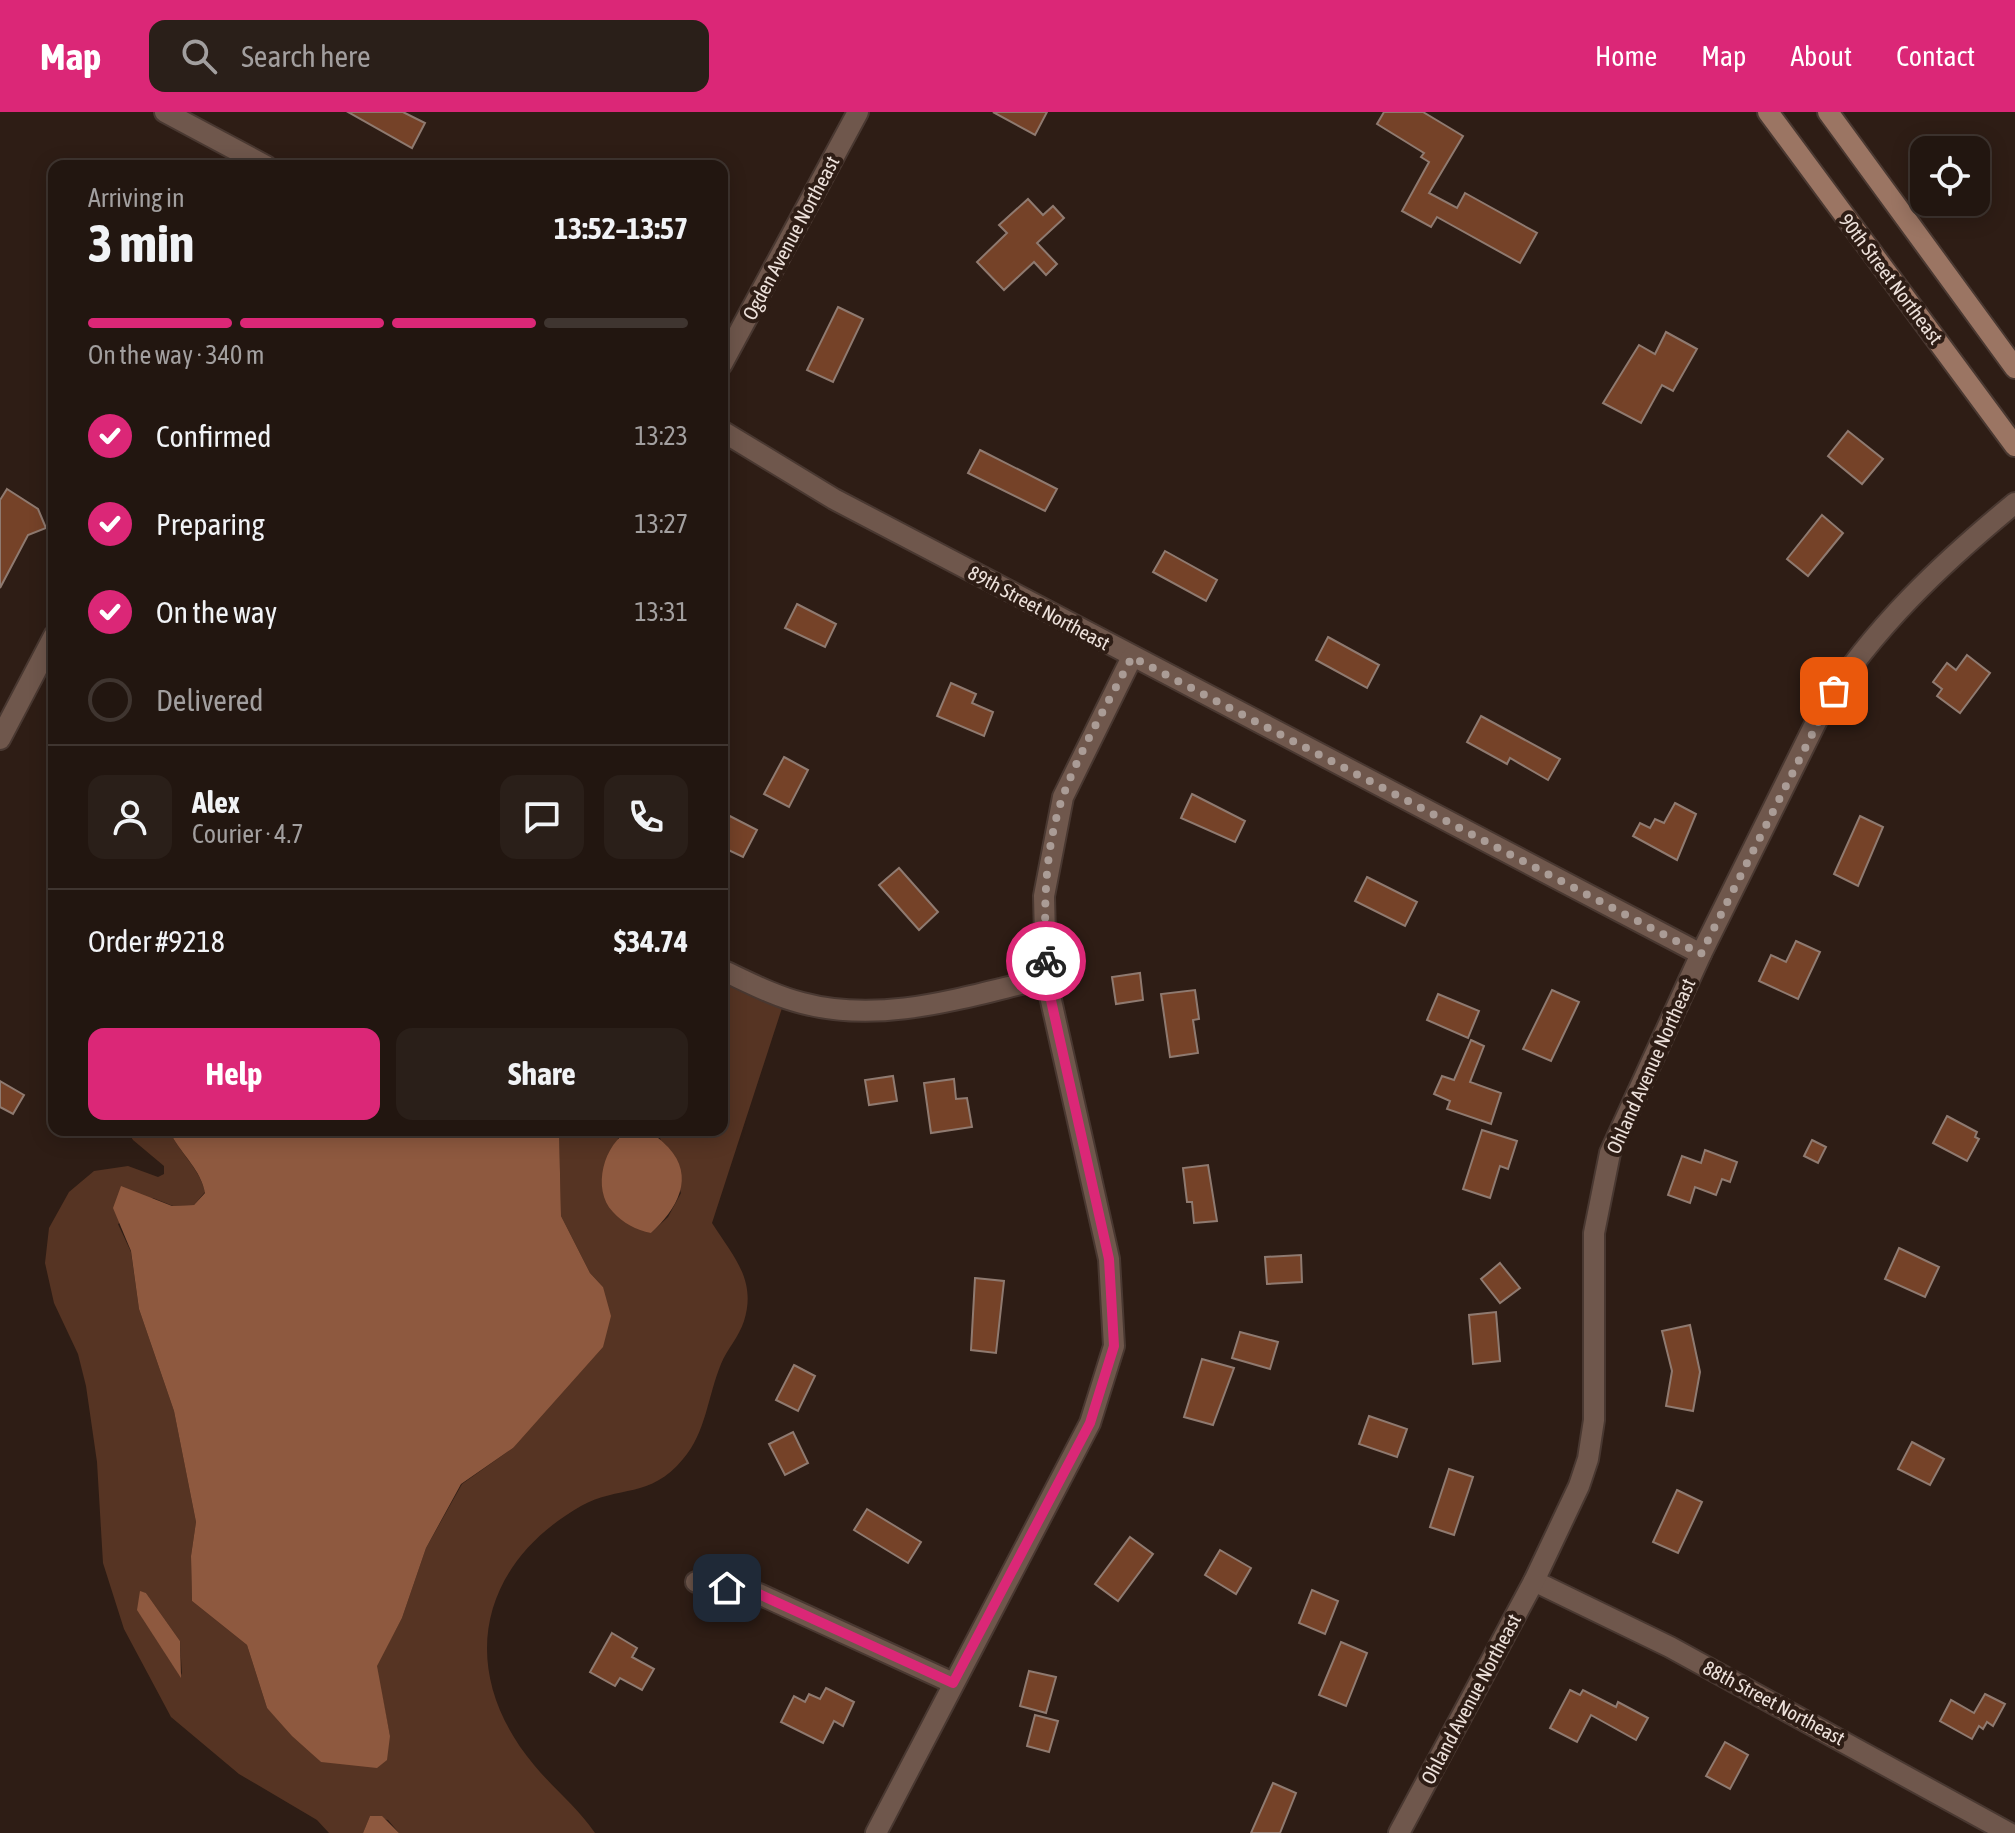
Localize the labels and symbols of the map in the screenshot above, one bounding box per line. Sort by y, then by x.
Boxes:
street label: Ogden Avenue Northeast [738,152,844,324]
street label: 90th Street Northeast [1835,209,1948,349]
street label: 89th Street Northeast [964,561,1114,655]
pin [1800,657,1868,725]
courier [1006,921,1086,1001]
street label: Ohland Avenue Northeast [1601,974,1700,1157]
pin [693,1554,761,1622]
street label: Ohland Avenue Northeast [1416,1609,1525,1788]
street label: 88th Street Northeast [1699,1656,1849,1750]

